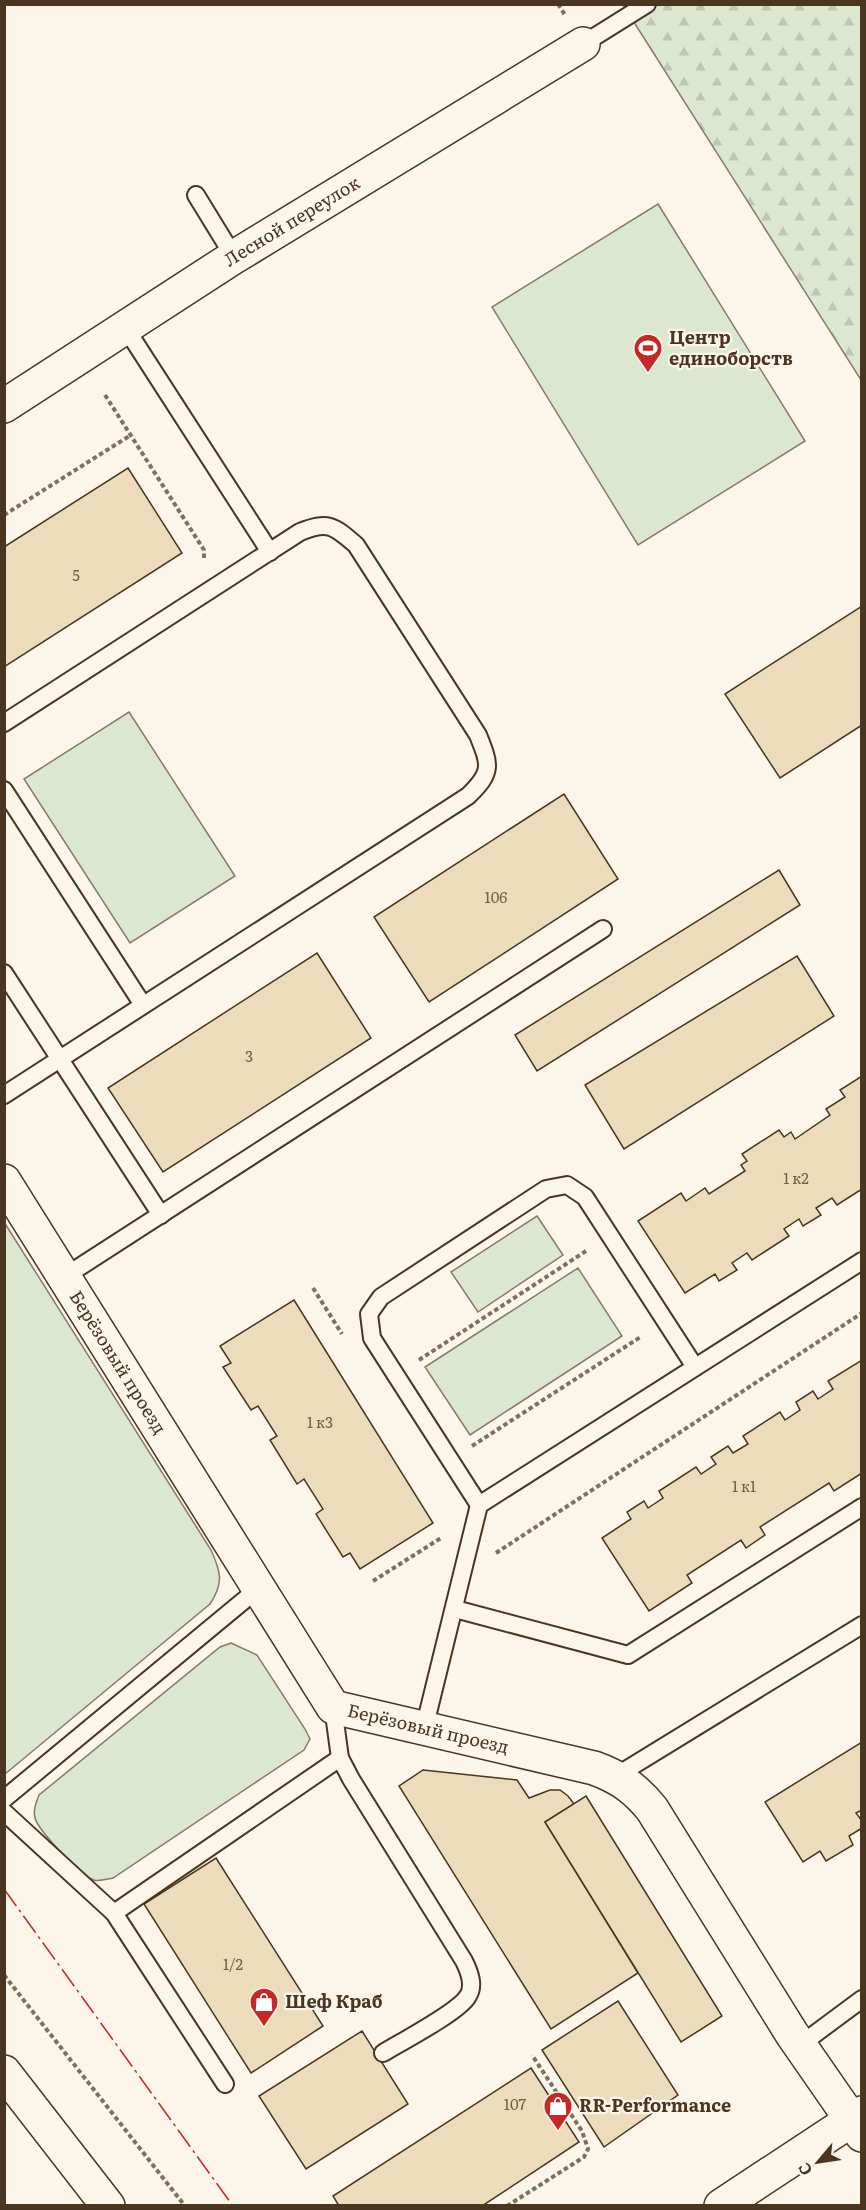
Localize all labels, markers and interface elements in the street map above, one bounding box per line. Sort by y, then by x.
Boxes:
street label: Лесной переулок [218,168,365,272]
place label: Центр единоборств [669,323,793,371]
sports icon: Центр единоборств [632,332,664,374]
house number: 5 [72,563,80,586]
house number: 106 [485,885,507,908]
house number: 3 [245,1044,253,1067]
house number: 1 к2 [783,1166,809,1189]
street label: Берёзовый проезд [64,1285,174,1439]
house number: 1 к3 [307,1410,333,1433]
house number: 1 к1 [732,1474,756,1497]
street label: Берёзовый проезд [345,1696,512,1760]
house number: 1/2 [223,1952,243,1975]
shop icon: Шеф Краб [248,1986,280,2028]
place label: Шеф Краб [285,1987,383,2014]
shop icon: RR-Performance [542,2090,574,2132]
place label: RR-Performance [579,2091,731,2118]
house number: 107 [504,2092,527,2115]
north arrow [788,2132,848,2192]
text: С [791,2159,817,2181]

